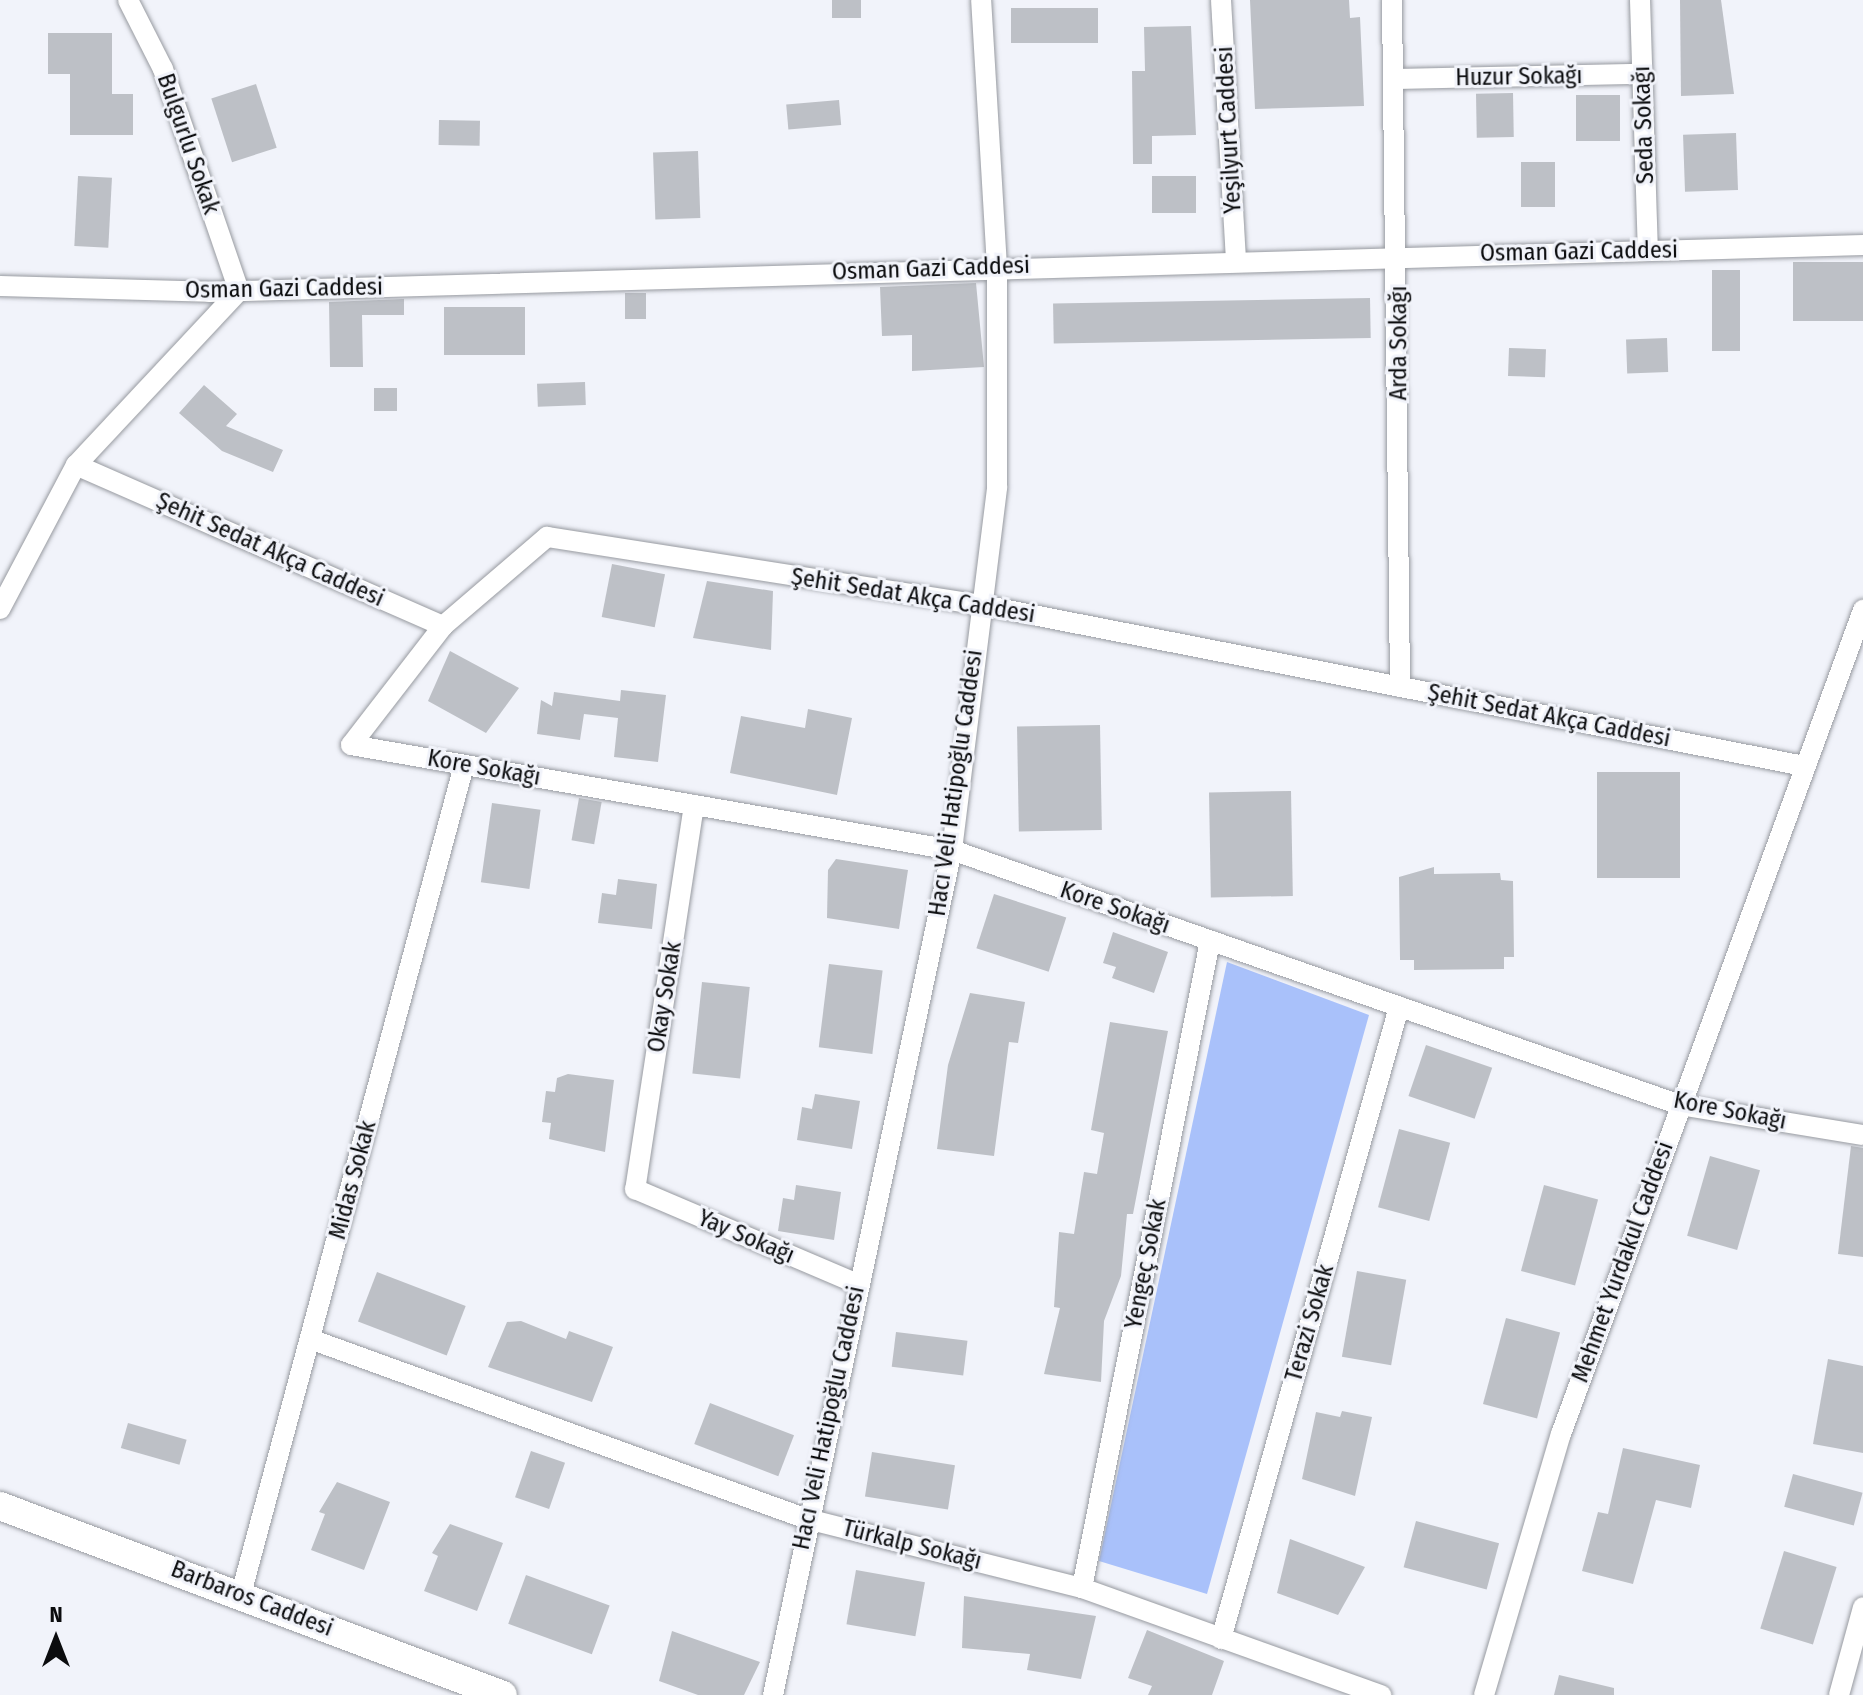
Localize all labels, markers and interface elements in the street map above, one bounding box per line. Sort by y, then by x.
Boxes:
street label: Yeşilyurt Caddesi [1210,46,1248,214]
street label: Huzur Sokağı [1455,61,1583,93]
street label: Seda Sokağı [1628,65,1660,185]
street label: Bulgurlu Sokak [150,70,226,218]
street label: Osman Gazi Caddesi [1480,236,1678,268]
street label: Osman Gazi Caddesi [832,251,1030,287]
street label: Osman Gazi Caddesi [185,273,383,305]
street label: Arda Sokağı [1385,286,1413,400]
street label: Şehit Sedat Akça Caddesi [152,487,388,613]
street label: Şehit Sedat Akça Caddesi [789,563,1037,629]
street label: Hacı Veli Hatipoğlu Caddesi [923,648,989,918]
street label: Şehit Sedat Akça Caddesi [1425,678,1673,754]
street label: Kore Sokağı [425,744,543,792]
street label: Kore Sokağı [1056,876,1174,940]
street label: Okay Sokak [642,939,688,1055]
street label: Kore Sokağı [1671,1086,1789,1136]
street label: Midas Sokak [323,1117,383,1243]
street label: Mehmet Yurdakul Caddesi [1566,1138,1680,1386]
street label: Yengeç Sokak [1119,1196,1173,1332]
street label: Yay Sokağı [693,1204,799,1270]
street label: Terazi Sokak [1280,1261,1340,1385]
street label: Hacı Veli Hatipoğlu Caddesi [787,1284,871,1552]
street label: Türkalp Sokağı [839,1514,985,1576]
street label: Barbaros Caddesi [167,1555,337,1643]
north arrow [16,1599,96,1679]
text: N [49,1601,63,1628]

